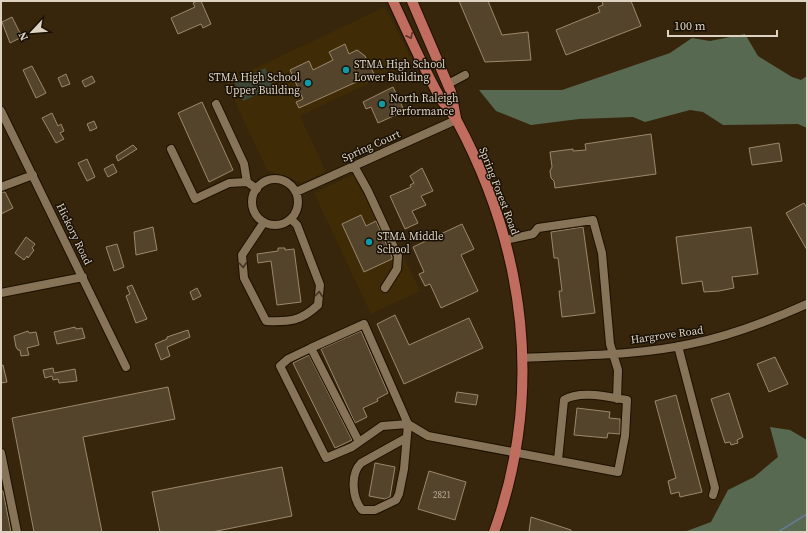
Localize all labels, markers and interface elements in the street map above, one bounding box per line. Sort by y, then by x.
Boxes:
north arrow [12,12,52,52]
scale bar [668,12,777,38]
text: 100 m [674,18,706,34]
text: N [15,29,32,43]
one-way arrow [405,32,413,39]
place label: STMA High School Lower Building [354,57,445,85]
marker: STMA High School Lower Building [341,65,351,75]
place label: STMA High School Upper Building [209,70,300,98]
marker: STMA High School Upper Building [303,78,313,88]
place label: North Raleigh Performance [390,91,459,119]
marker: North Raleigh Performance [377,99,387,109]
street label: Spring Court [339,126,403,166]
street label: Spring Forest Road [475,145,523,238]
street label: Hickory Road [53,201,96,268]
place label: STMA Middle School [377,229,444,257]
marker: STMA Middle School [364,237,374,247]
one-way arrow [239,262,248,268]
one-way arrow [314,291,323,297]
street label: Hargrove Road [630,322,705,348]
house number: 2821 [433,489,451,501]

